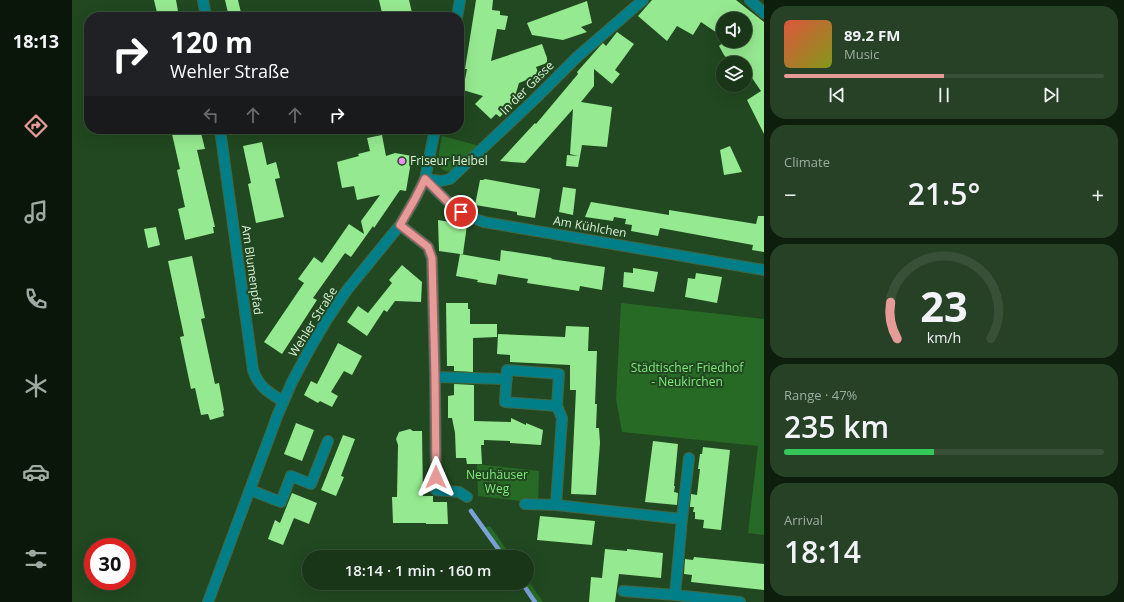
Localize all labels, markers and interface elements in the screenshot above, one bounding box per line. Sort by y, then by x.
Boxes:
map controls [716,12,752,92]
button: sound [716,12,752,48]
text: 120 m [170,23,253,61]
text: 89.2 FM [844,25,900,45]
icon: right [104,28,156,80]
text: 18:13 [13,29,59,53]
text: Music [844,45,879,63]
button: layers [716,56,752,92]
street label: In der Gasse [496,57,557,118]
text: Wehler Straße [170,59,289,83]
icon: previous [826,84,848,106]
icon: pause [933,84,955,106]
icon: next [1040,84,1062,106]
icon: left [200,104,222,126]
icon: ahead [242,104,264,126]
icon: ahead [284,104,306,126]
icon: right [326,104,348,126]
icon: directions [22,112,50,140]
place label: Friseur Heibel [410,152,488,169]
text: Climate [784,153,830,171]
marker: Friseur Heibel [397,156,407,166]
text: 21.5° [908,173,980,214]
text: − [784,179,797,209]
text: + [1091,179,1104,209]
pin [444,195,478,229]
icon: music [22,198,50,226]
icon: arrive [450,201,472,223]
street label: Am Kühlchen [552,212,628,241]
street label: Am Blumenpfad [238,224,267,316]
text: 23 [920,278,968,334]
street label: Wehler Straße [284,283,341,360]
icon: phone [22,285,50,313]
text: km/h [927,328,961,347]
park label: Städtischer Friedhof - Neukirchen [631,359,744,390]
icon: climate [22,372,50,400]
text: Range · 47% [784,386,857,404]
text: 235 km [784,406,889,447]
position arrow [415,456,457,498]
icon: car [22,458,50,486]
park label: Neuhäuser Weg [466,466,528,497]
text: Arrival [784,511,823,529]
text: 18:14 [784,531,861,572]
speed limit sign: 30 [84,538,136,590]
icon: filters [22,545,50,573]
text: 18:14 · 1 min · 160 m [345,560,491,580]

